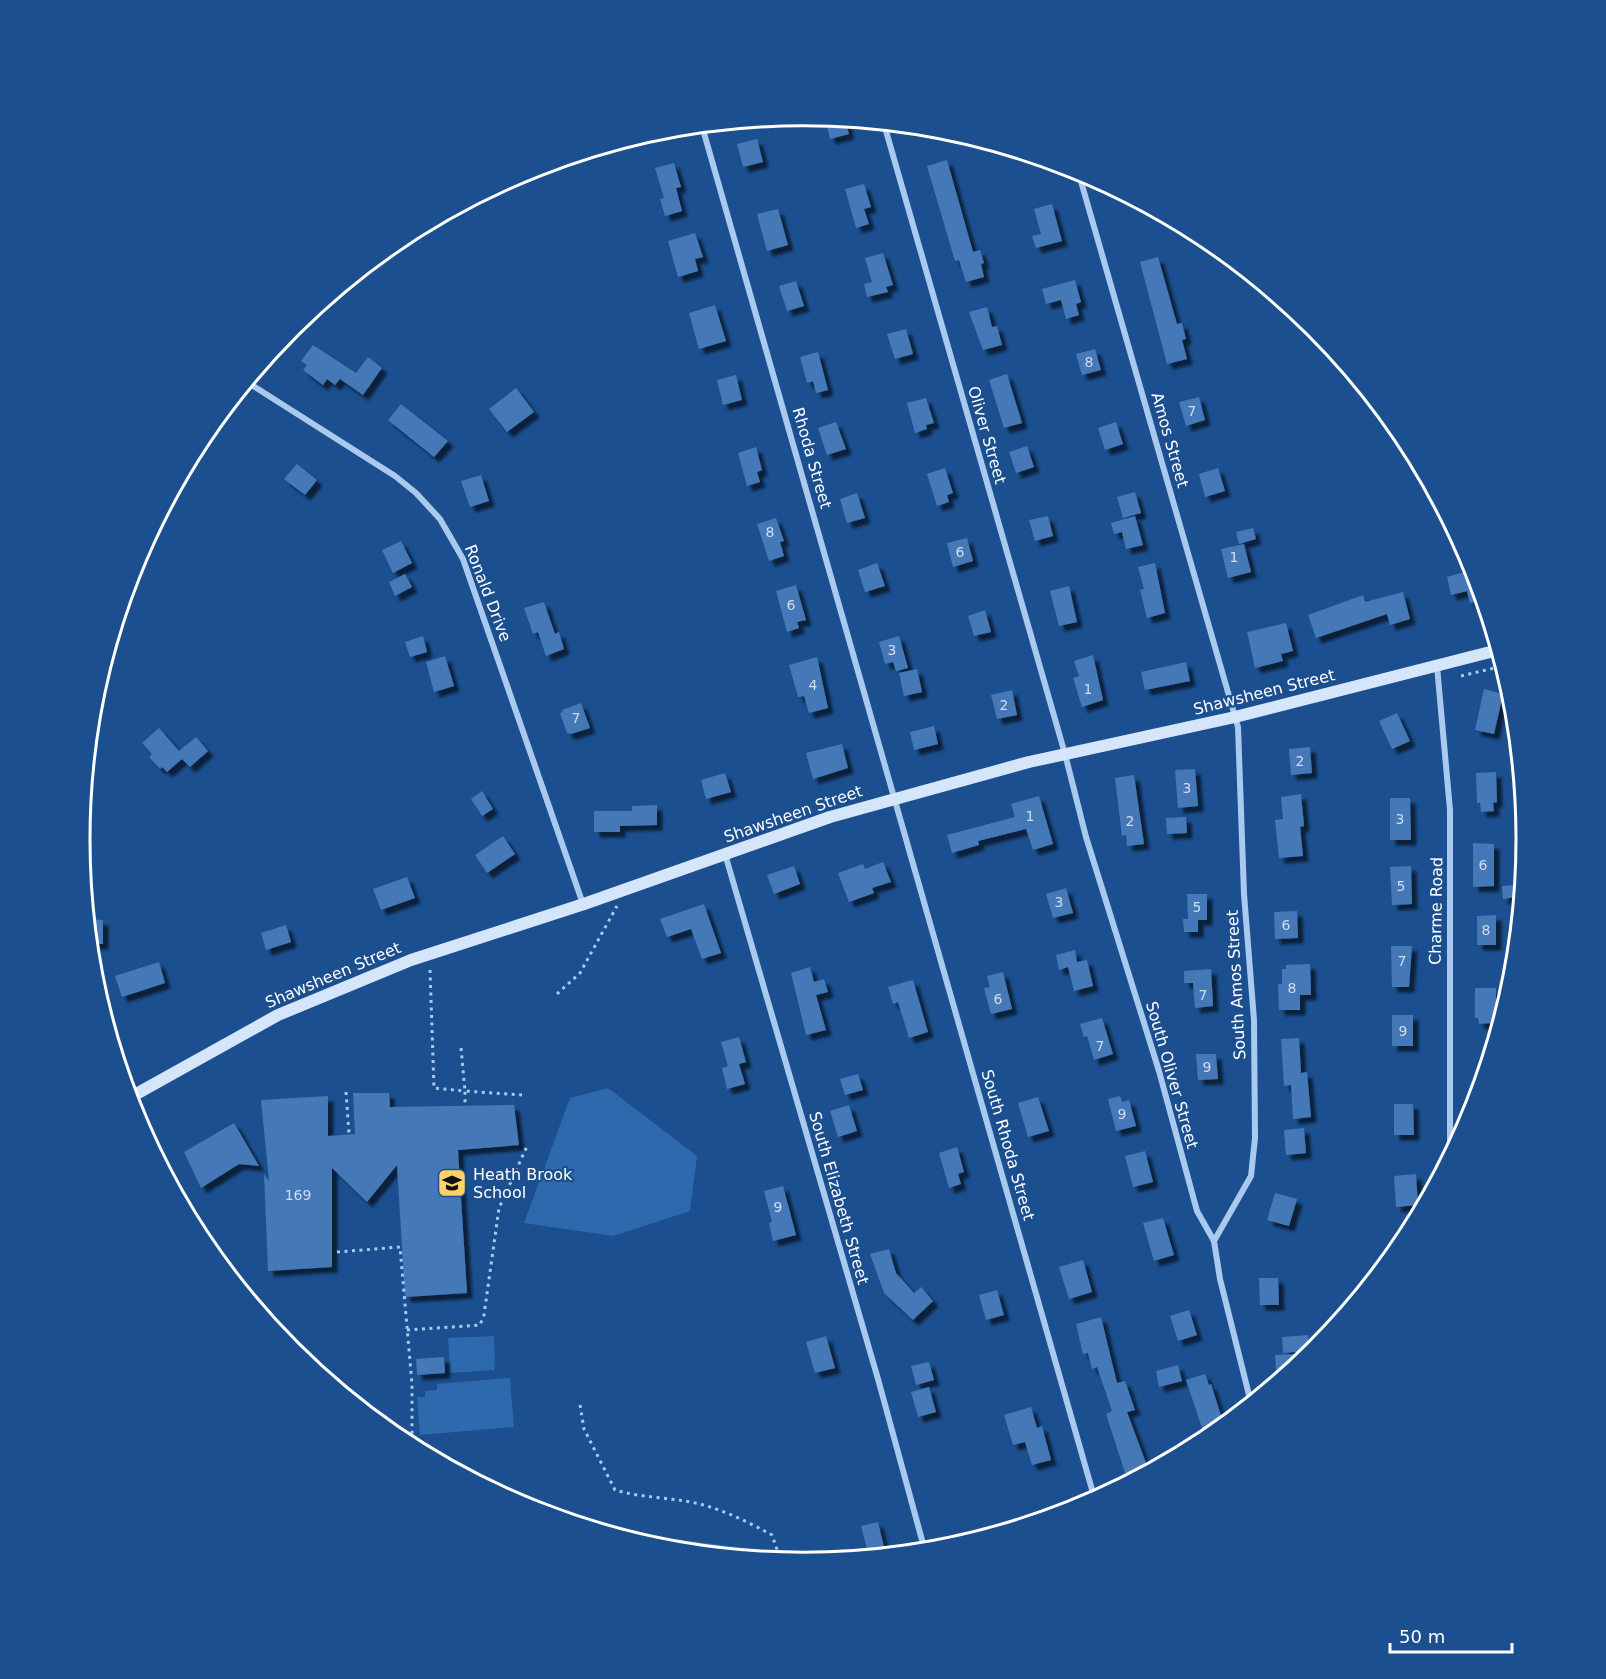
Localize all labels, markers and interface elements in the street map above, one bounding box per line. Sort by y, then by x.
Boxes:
house number: 8 [1085,354,1093,370]
street label: Oliver Street [964,384,1010,486]
street label: Amos Street [1147,390,1193,490]
house number: 7 [1188,403,1196,419]
street label: Rhoda Street [788,405,836,511]
house number: 8 [766,524,774,540]
street label: Ronald Drive [461,542,515,644]
house number: 6 [956,544,965,560]
house number: 1 [1230,549,1238,565]
house number: 6 [787,597,796,613]
house number: 3 [888,642,896,658]
street label: Shawsheen Street [1191,665,1337,719]
house number: 4 [809,677,818,693]
house number: 1 [1084,681,1092,697]
house number: 2 [1000,697,1008,713]
house number: 7 [572,710,580,726]
house number: 2 [1296,753,1304,769]
house number: 3 [1183,780,1191,796]
street label: Shawsheen Street [721,781,865,847]
house number: 1 [1026,808,1034,824]
house number: 3 [1396,811,1404,827]
house number: 2 [1126,813,1134,829]
street label: Charme Road [1426,857,1446,965]
house number: 6 [1479,857,1488,873]
house number: 5 [1397,878,1405,894]
house number: 3 [1055,894,1063,910]
house number: 5 [1193,899,1201,915]
street label: South Amos Street [1223,910,1249,1060]
house number: 6 [1282,917,1291,933]
house number: 8 [1482,922,1490,938]
street label: Shawsheen Street [262,938,404,1012]
house number: 7 [1398,953,1406,969]
house number: 8 [1288,980,1296,996]
house number: 7 [1199,987,1207,1003]
house number: 6 [994,991,1003,1007]
street label: South Oliver Street [1142,999,1202,1151]
house number: 9 [1399,1023,1407,1039]
house number: 7 [1096,1038,1104,1054]
house number: 9 [1203,1059,1211,1075]
street label: South Rhoda Street [977,1067,1039,1223]
house number: 9 [1118,1106,1126,1122]
street label: South Elizabeth Street [805,1109,873,1287]
place label: Heath Brook School [473,1165,573,1202]
school or university icon: Heath Brook School [436,1167,468,1199]
house number: 169 [285,1187,311,1203]
house number: 9 [774,1199,782,1215]
scale bar [1390,1616,1512,1654]
text: 50 m [1399,1626,1445,1647]

